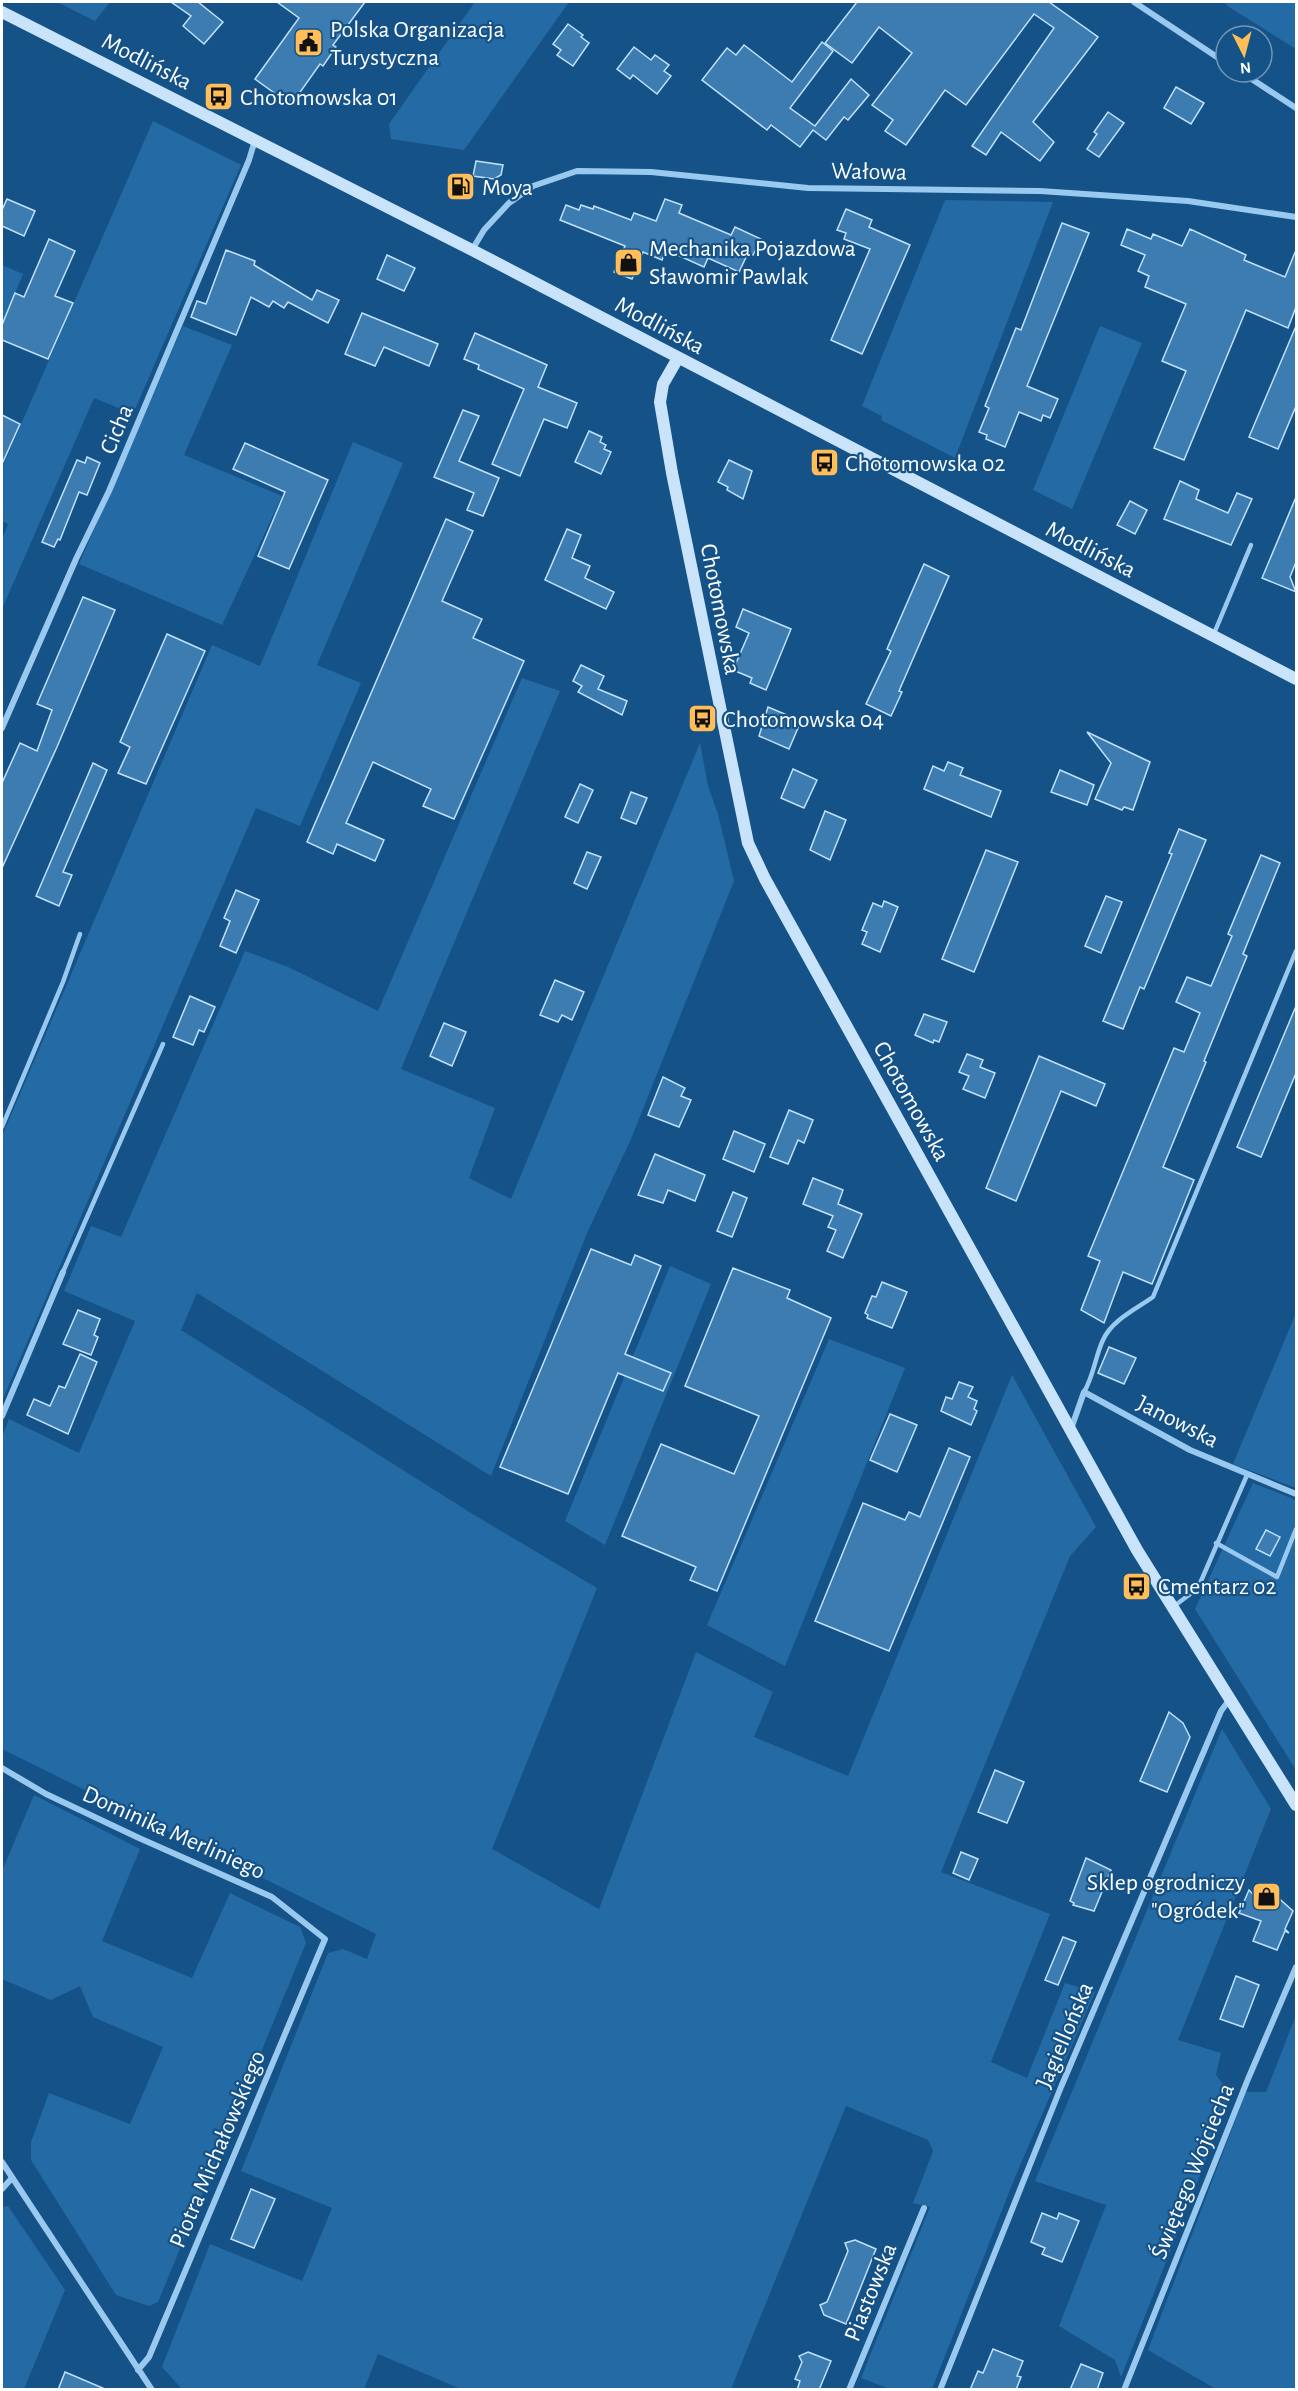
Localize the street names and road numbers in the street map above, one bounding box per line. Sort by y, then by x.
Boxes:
street label: Modlińska [98,29,195,95]
street label: Wałowa [831,159,907,185]
street label: Modlińska [611,292,708,359]
street label: Cicha [96,401,138,458]
street label: Modlińska [1042,517,1139,583]
street label: Chotomowska [696,542,744,677]
street label: Chotomowska [868,1038,954,1165]
street label: Janowska [1133,1391,1222,1453]
street label: Dominika Merliniego [79,1782,269,1884]
street label: Jagiellońska [1032,1979,1098,2092]
street label: Piotra Michałowskiego [166,2047,270,2251]
street label: Świętego Wojciecha [1145,2079,1239,2263]
street label: Piastowska [840,2240,901,2345]

